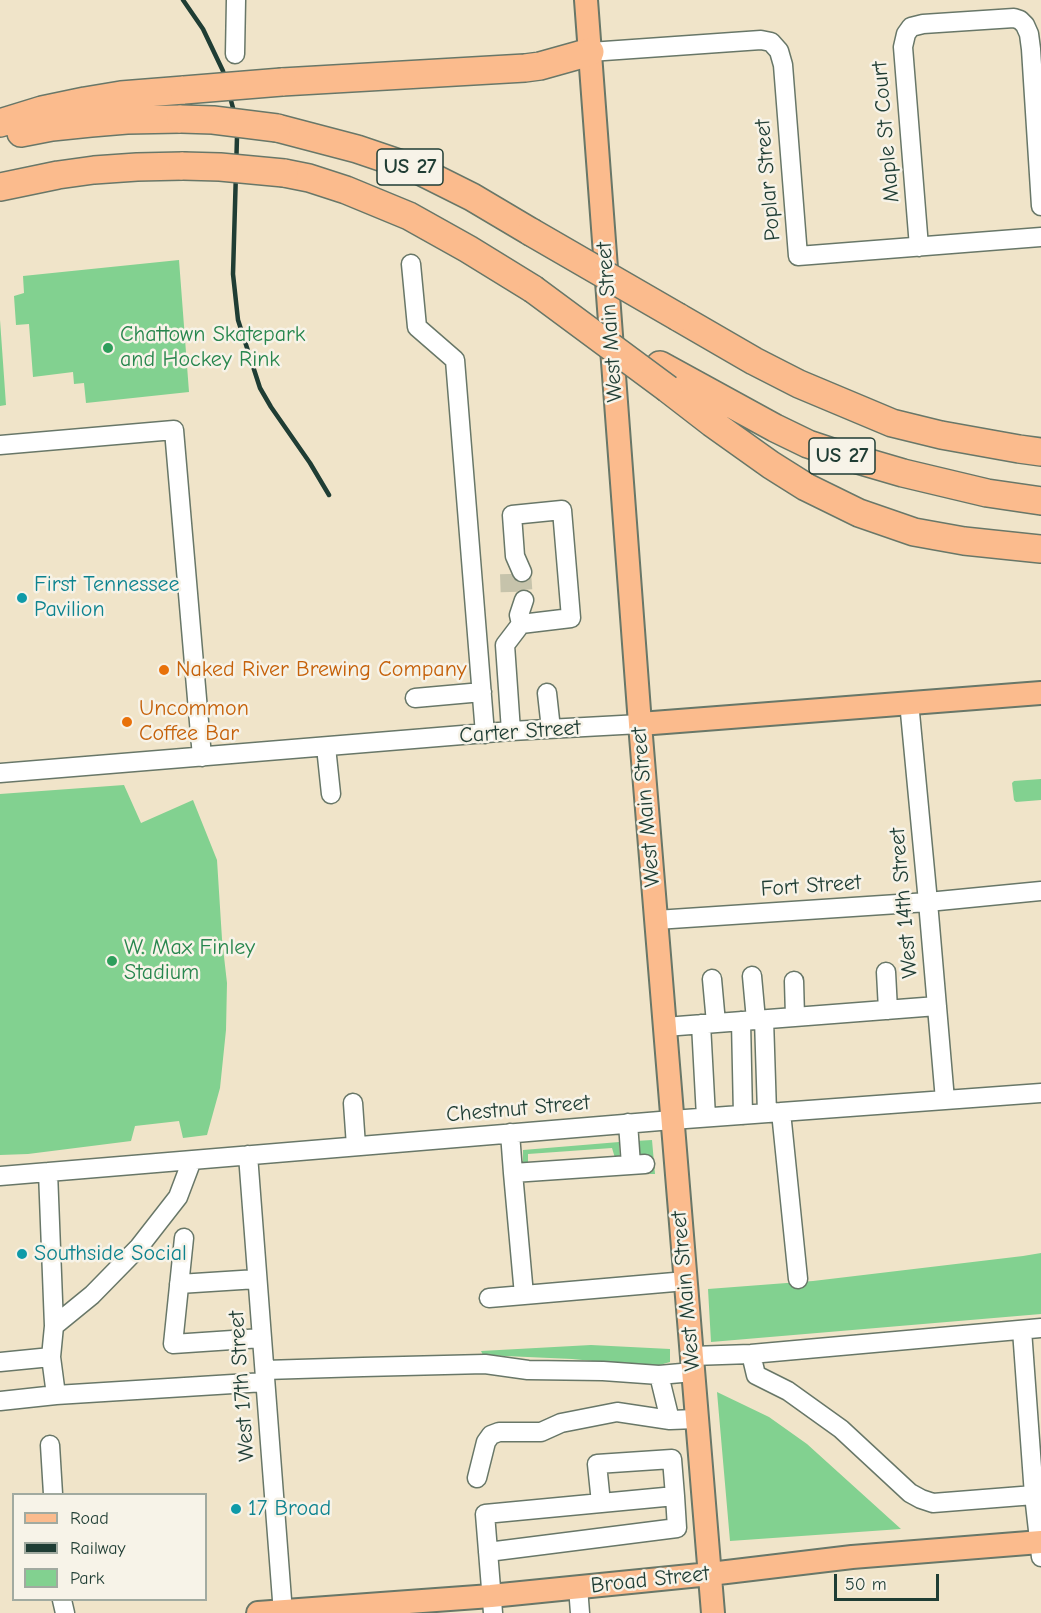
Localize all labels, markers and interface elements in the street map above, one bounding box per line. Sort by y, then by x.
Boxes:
street label: Maple St Court [867,60,905,204]
street label: Poplar Street [750,118,786,242]
road number: US 27 [377,149,443,185]
street label: West Main Street [591,241,629,403]
place label: Chattown Skatepark and Hockey Rink [120,322,306,374]
marker: Chattown Skatepark and Hockey Rink [101,341,115,355]
road number: US 27 [809,438,875,474]
place label: First Tennessee Pavilion [34,572,180,624]
marker: First Tennessee Pavilion [15,591,29,605]
place label: Naked River Brewing Company [176,657,467,683]
marker: Naked River Brewing Company [157,663,171,677]
place label: Uncommon Coffee Bar [139,696,249,748]
marker: Uncommon Coffee Bar [120,715,134,729]
street label: Carter Street [459,715,581,749]
street label: West Main Street [626,726,666,888]
street label: West 14th Street [884,827,924,979]
street label: Fort Street [760,869,862,903]
place label: W. Max Finley Stadium [124,935,255,986]
marker: W. Max Finley Stadium [105,954,119,968]
street label: Chestnut Street [445,1090,591,1128]
street label: West Main Street [666,1210,706,1372]
place label: Southside Social [34,1241,187,1267]
marker: Southside Social [15,1247,29,1261]
street label: West 17th Street [224,1310,260,1462]
legend [12,1493,207,1601]
place label: 17 Broad [248,1496,331,1522]
marker: 17 Broad [229,1502,243,1516]
text: Road [70,1508,109,1529]
text: Railway [70,1538,126,1559]
street label: Broad Street [589,1561,711,1599]
scale bar [837,1562,942,1600]
text: Park [70,1568,104,1589]
text: 50 m [845,1574,887,1595]

